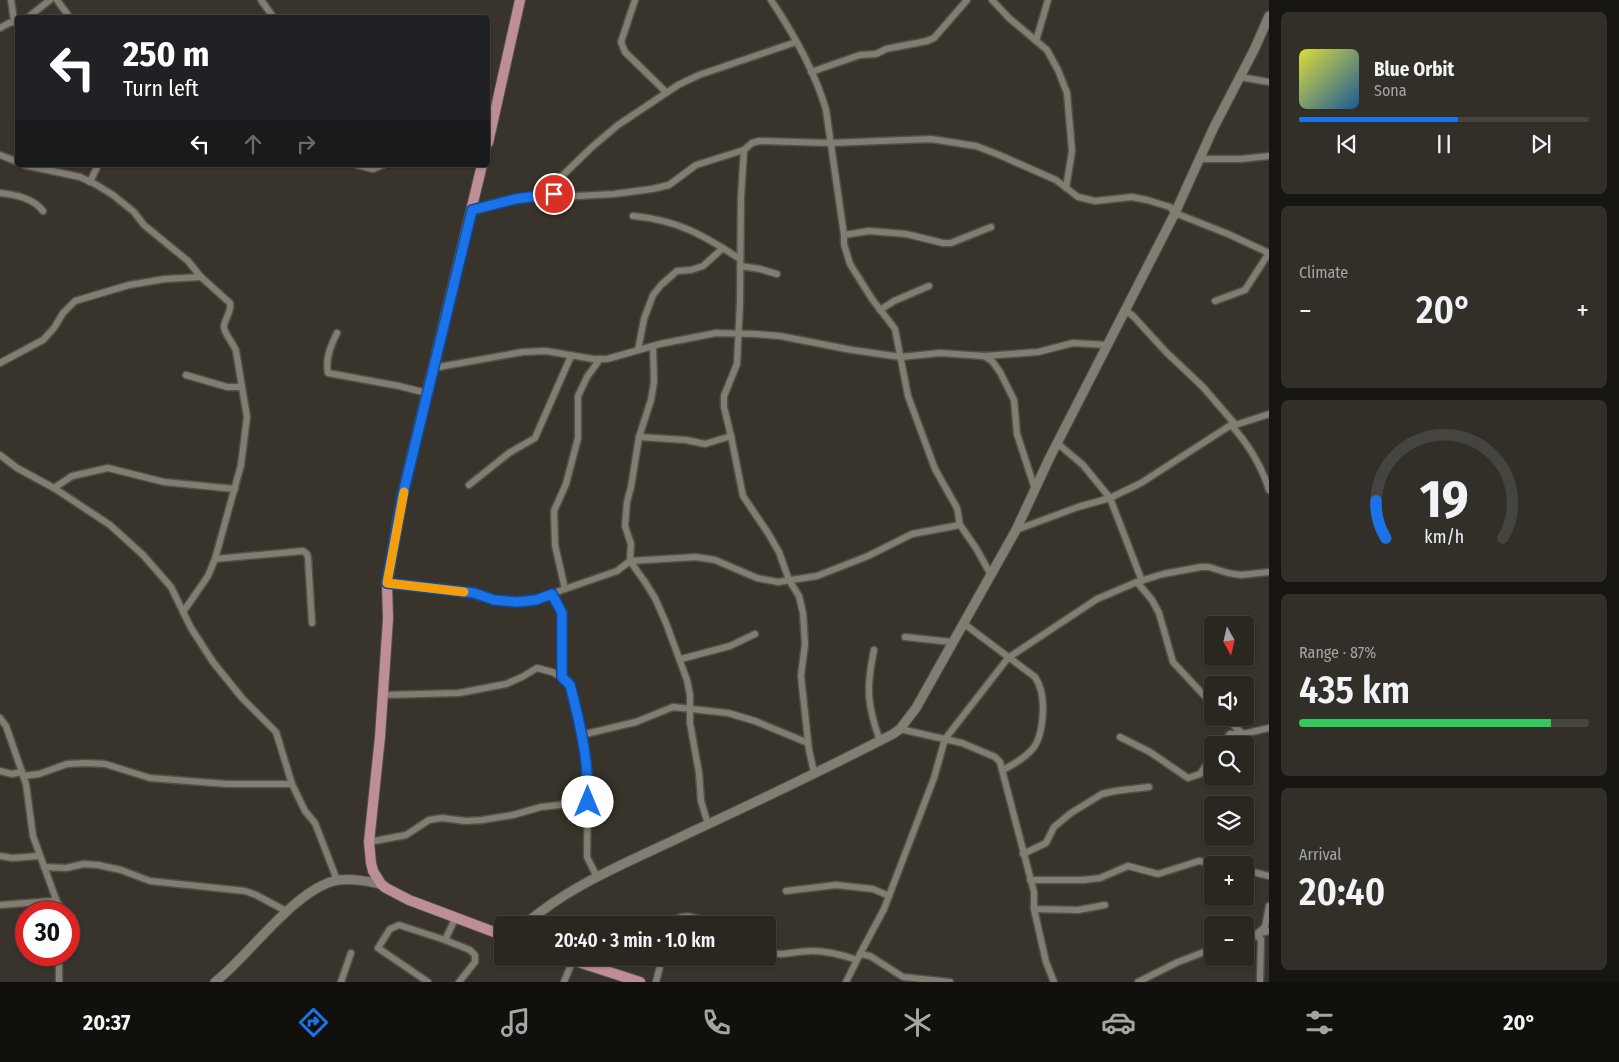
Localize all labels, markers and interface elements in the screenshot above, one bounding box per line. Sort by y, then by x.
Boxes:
text: 250 m [123,33,210,75]
icon: left [40,35,105,100]
text: Blue Orbit [1374,58,1454,81]
text: Turn left [123,75,199,102]
text: Sona [1374,81,1407,100]
icon: left [186,130,214,158]
icon: ahead [239,130,267,158]
icon: right [292,130,320,158]
icon: previous [1333,130,1361,158]
icon: pause [1430,130,1458,158]
icon: next [1527,130,1555,158]
pin [533,173,575,215]
icon: arrive [540,180,568,208]
text: Climate [1299,263,1348,282]
text: 20° [1416,287,1472,333]
text: − [1299,294,1312,327]
text: + [1576,294,1589,327]
text: 19 [1420,468,1468,531]
text: km/h [1424,526,1464,548]
north arrow [1204,616,1254,666]
map controls [1204,616,1254,966]
text: Range · 87% [1299,643,1376,662]
text: 435 km [1299,667,1410,713]
button: sound [1204,676,1254,726]
button: search [1204,736,1254,786]
position arrow [561,775,613,827]
button: layers [1204,796,1254,846]
text: Arrival [1299,845,1341,864]
button: + [1204,856,1254,906]
text: 20:40 [1299,869,1385,915]
speed limit sign: 30 [15,901,80,966]
button: − [1204,916,1254,966]
text: 20:40 · 3 min · 1.0 km [555,929,715,952]
icon: directions [296,1005,331,1040]
icon: music [498,1005,533,1040]
icon: phone [699,1005,734,1040]
icon: climate [900,1005,935,1040]
icon: car [1101,1005,1136,1040]
icon: filters [1302,1005,1337,1040]
text: 20:37 [83,1009,130,1036]
text: 20° [1503,1009,1536,1036]

